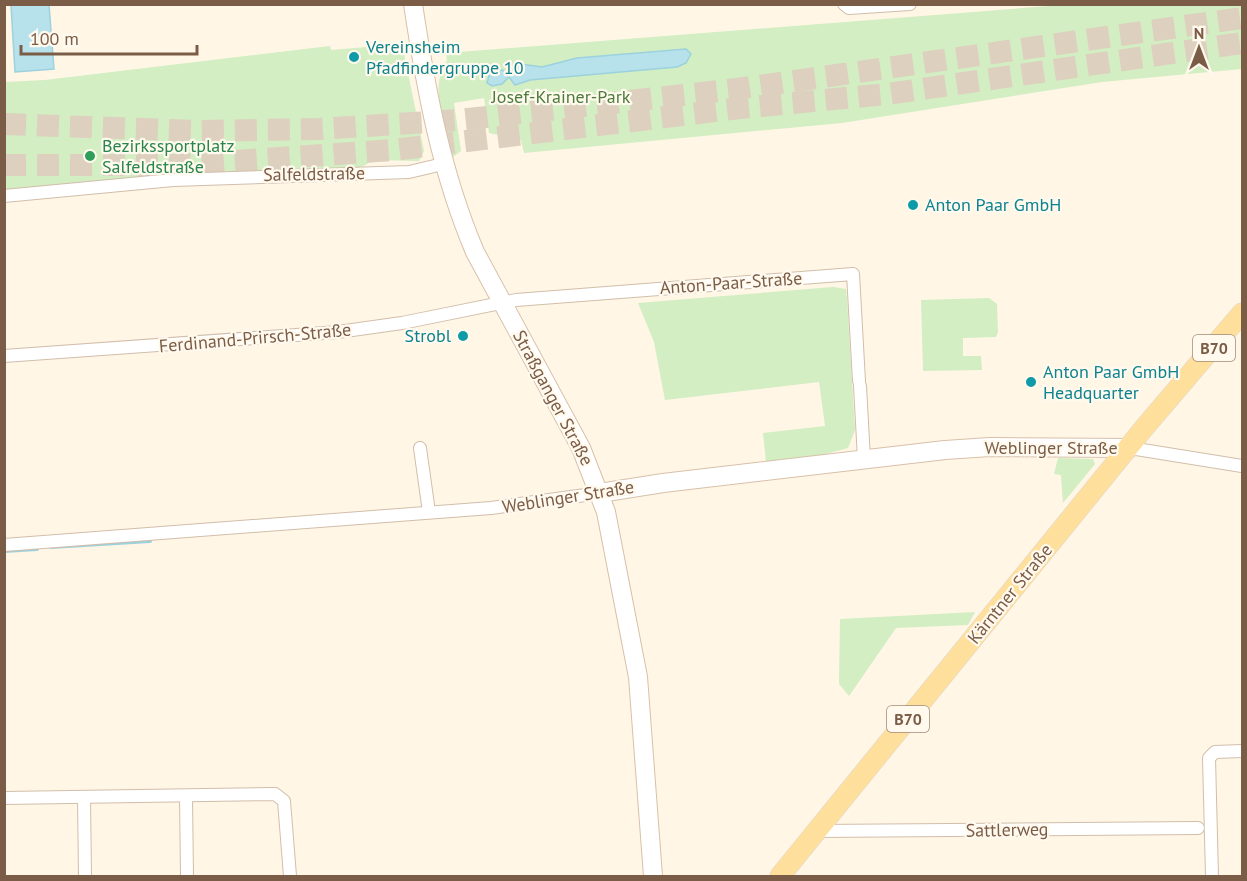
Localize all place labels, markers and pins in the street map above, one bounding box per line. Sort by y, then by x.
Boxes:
place label: Vereinsheim Pfadfindergruppe 10 [365,35,524,79]
marker: Vereinsheim Pfadfindergruppe 10 [347,50,361,64]
place label: Bezirkssportplatz Salfeldstraße [102,134,234,178]
marker: Bezirkssportplatz Salfeldstraße [83,149,97,163]
place label: Anton Paar GmbH [925,193,1061,216]
marker: Anton Paar GmbH [906,198,920,212]
place label: Strobl [405,324,452,347]
marker: Strobl [456,329,470,343]
place label: Anton Paar GmbH Headquarter [1043,360,1179,404]
marker: Anton Paar GmbH Headquarter [1024,375,1038,389]

